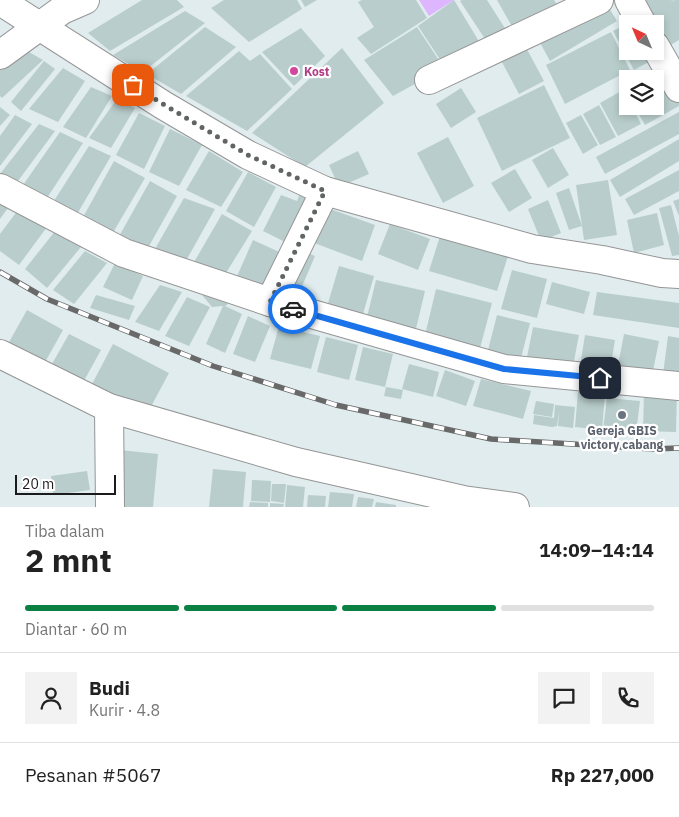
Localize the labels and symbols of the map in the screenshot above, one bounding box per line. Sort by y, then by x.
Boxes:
north arrow [619,15,664,60]
pin [112,64,154,106]
place label: Kost [304,64,330,79]
marker: Kost [288,65,300,77]
courier [268,284,318,334]
pin [579,357,621,399]
marker: Gereja GBIS victory cabang [616,409,628,421]
place label: Gereja GBIS victory cabang [581,423,664,452]
scale bar [15,472,116,495]

